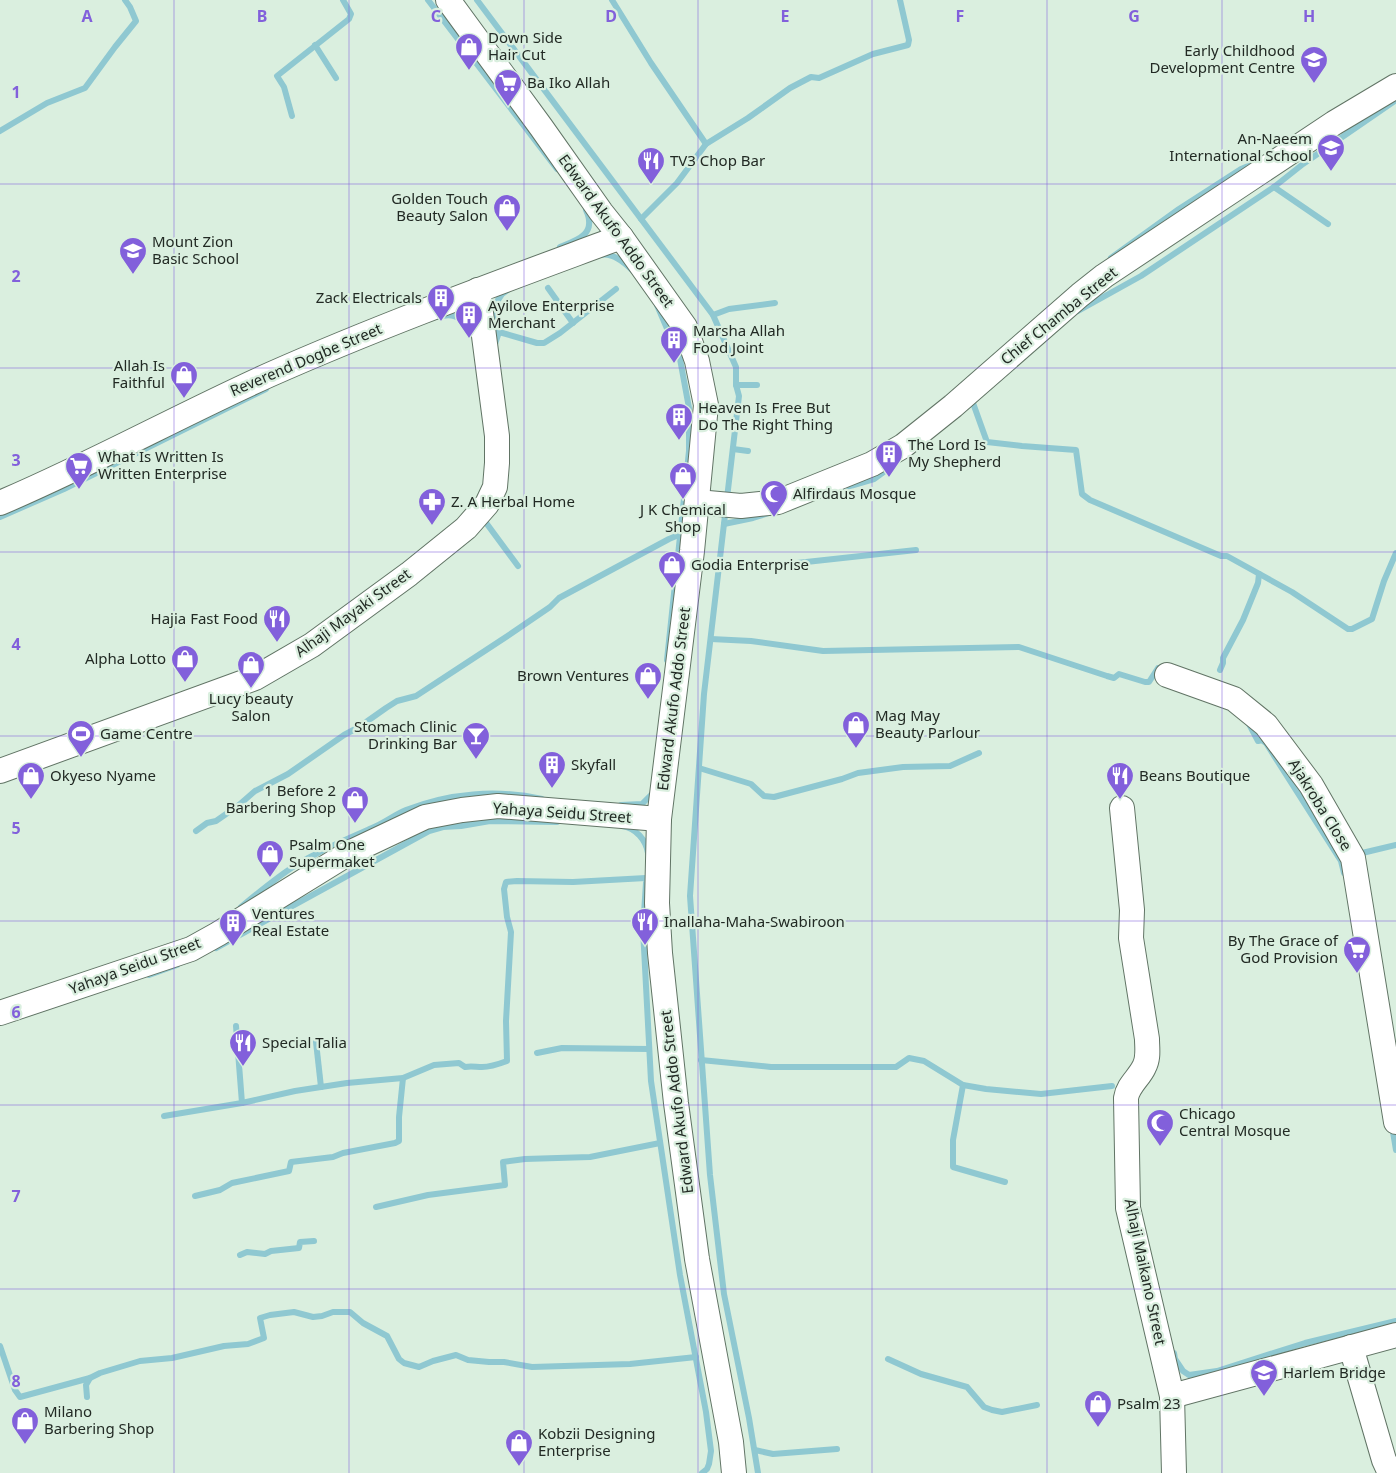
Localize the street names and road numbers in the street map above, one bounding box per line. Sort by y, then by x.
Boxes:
street label: Edward Akufo Addo Street [554,150,680,311]
street label: Chief Chamba Street [996,262,1121,369]
street label: Reverend Dogbe Street [227,318,385,400]
street label: Alhaji Mayaki Street [290,563,415,661]
street label: Edward Akufo Addo Street [652,605,694,792]
street label: Ajakroba Close [1285,755,1357,854]
street label: Yahaya Seidu Street [492,797,632,827]
street label: Yahaya Seidu Street [66,932,204,998]
street label: Edward Akufo Addo Street [655,1009,697,1195]
street label: Alhaji Maikano Street [1121,1197,1171,1347]

